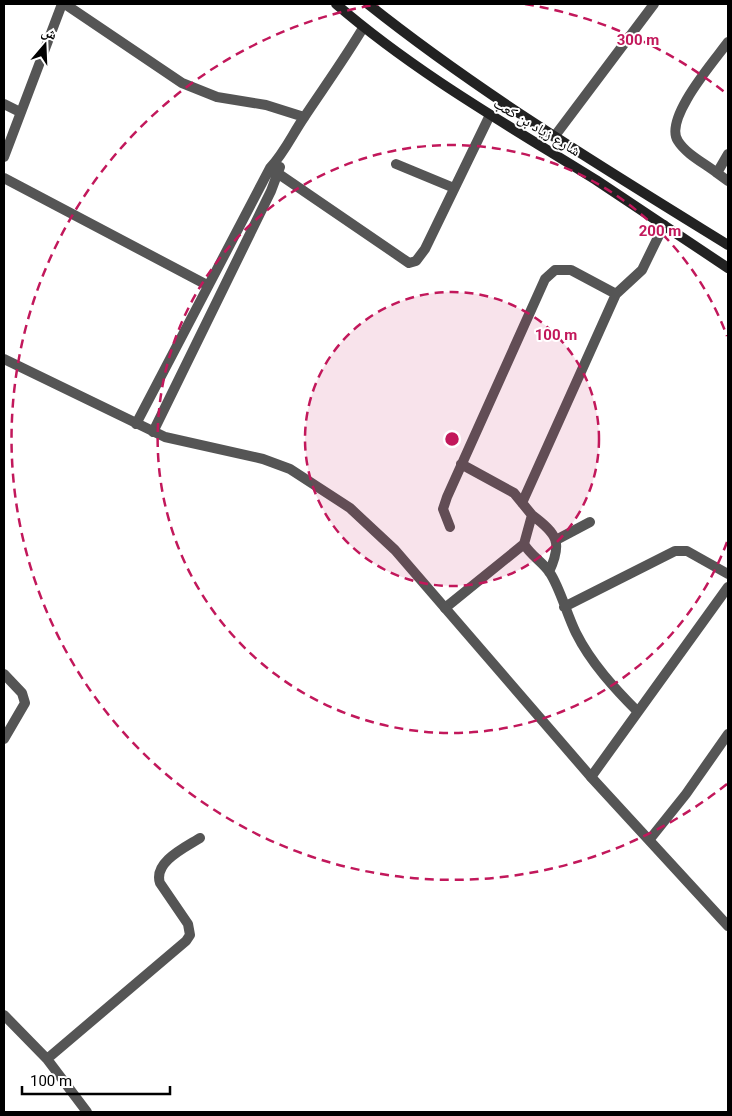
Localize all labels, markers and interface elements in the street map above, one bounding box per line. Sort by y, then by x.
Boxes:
north arrow [20,20,70,70]
text: ش [39,23,59,44]
text: 300 m [617,31,659,49]
street label: شارع زياد بن كعب [490,94,584,161]
text: 200 m [639,222,681,240]
text: 100 m [535,326,577,344]
centre of rings [443,430,461,448]
scale bar [22,1064,170,1096]
text: 100 m [30,1072,72,1090]

